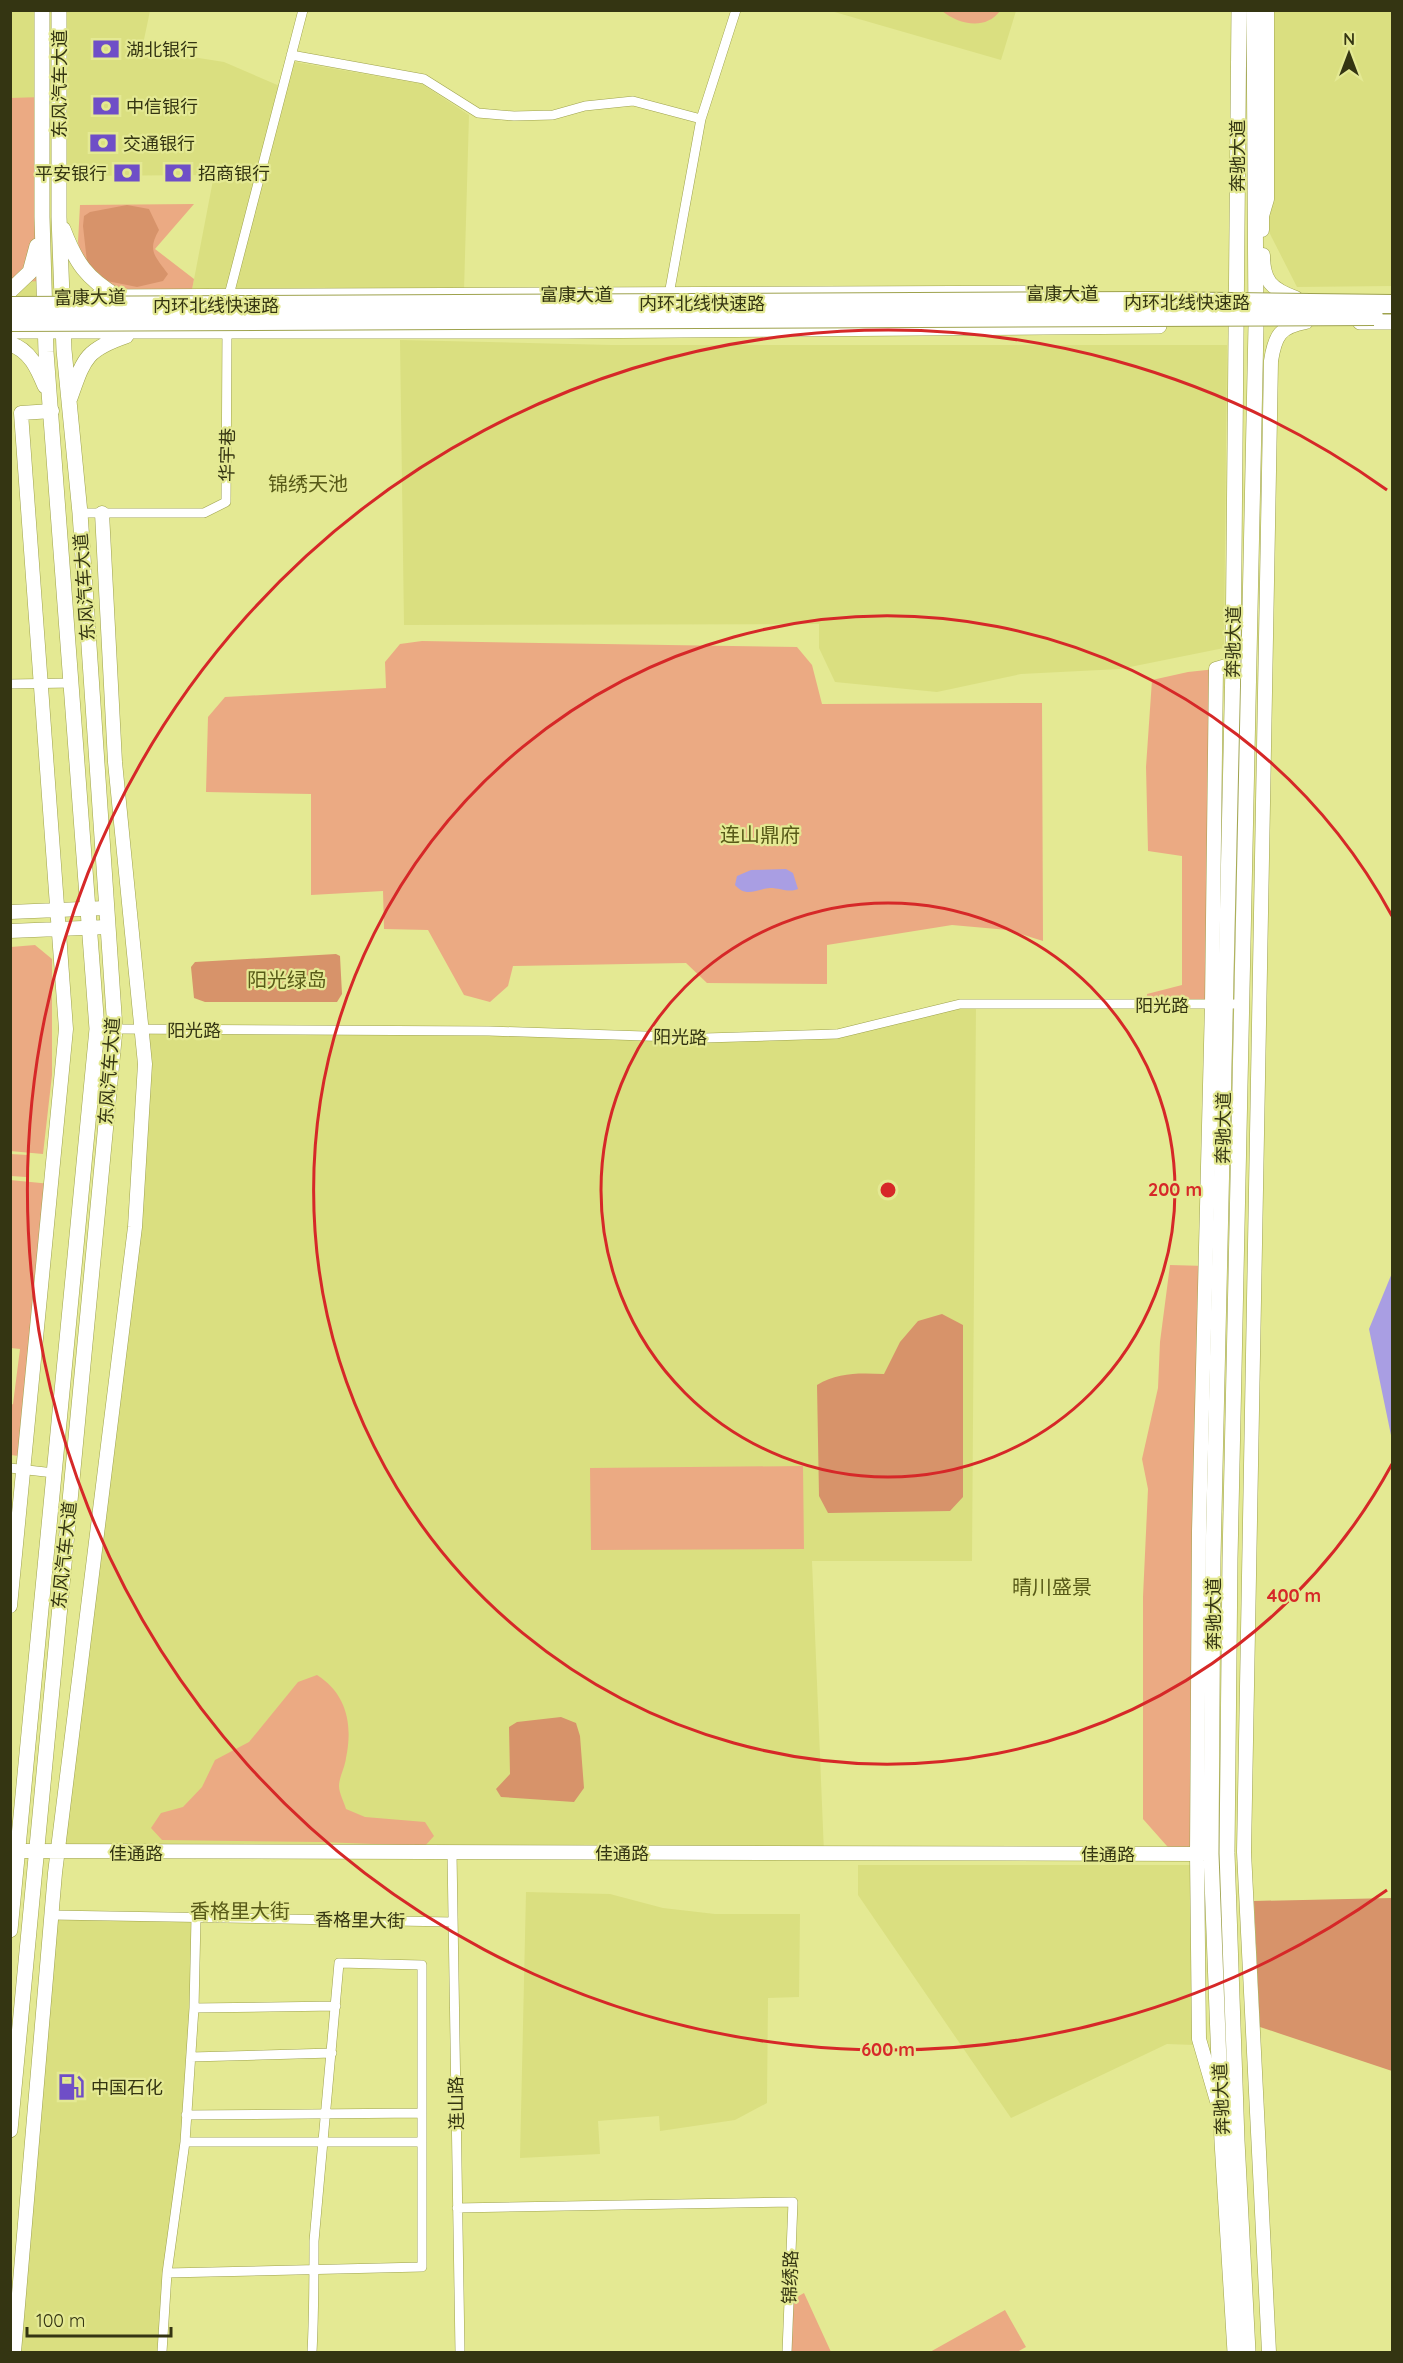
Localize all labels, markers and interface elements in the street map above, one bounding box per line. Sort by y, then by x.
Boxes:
north arrow [1319,24,1379,84]
text: N [1343,29,1355,49]
street label: 东风汽车大道 [48,30,71,138]
bank icon: 湖北银行 [91,34,121,64]
place label: 湖北银行 [126,38,198,61]
bank icon: 中信银行 [91,91,121,121]
place label: 中信银行 [126,95,198,118]
street label: 奔驰大道 [1226,120,1249,192]
bank icon: 交通银行 [88,128,118,158]
place label: 交通银行 [123,132,195,155]
bank icon: 平安银行 [112,158,142,188]
bank icon: 招商银行 [163,158,193,188]
place label: 平安银行 [35,162,107,185]
place label: 招商银行 [198,162,270,185]
street label: 富康大道 [1026,282,1098,305]
street label: 富康大道 [540,283,612,306]
street label: 富康大道 [54,285,126,309]
street label: 内环北线快速路 [1124,291,1250,314]
street label: 内环北线快速路 [639,292,765,315]
street label: 内环北线快速路 [153,294,279,317]
street label: 华宇巷 [215,428,239,482]
district label: 锦绣天池 [268,471,348,496]
street label: 东风汽车大道 [69,532,99,642]
street label: 奔驰大道 [1221,606,1245,678]
district label: 连山鼎府 [720,822,800,847]
district label: 阳光绿岛 [247,967,327,992]
street label: 阳光路 [1135,994,1189,1017]
street label: 东风汽车大道 [94,1016,124,1126]
street label: 阳光路 [167,1019,221,1042]
street label: 阳光路 [653,1025,707,1049]
street label: 奔驰大道 [1211,1092,1235,1164]
text: 200 m [1148,1178,1202,1201]
centre of rings [878,1180,898,1200]
street label: 东风汽车大道 [47,1500,81,1610]
district label: 晴川盛景 [1012,1574,1092,1599]
street label: 奔驰大道 [1202,1578,1225,1650]
text: 400 m [1267,1584,1321,1607]
street label: 佳通路 [109,1842,163,1865]
street label: 佳通路 [595,1842,649,1865]
street label: 佳通路 [1081,1843,1135,1866]
district label: 香格里大街 [190,1898,290,1923]
street label: 香格里大街 [315,1908,405,1932]
text: 600 m [861,2038,915,2061]
street label: 奔驰大道 [1208,2063,1234,2135]
fuel station icon: 中国石化 [56,2072,86,2102]
place label: 中国石化 [91,2076,163,2099]
street label: 连山路 [444,2076,468,2130]
street label: 锦绣路 [778,2250,802,2304]
scale bar [27,2300,171,2338]
text: 100 m [36,2309,85,2332]

